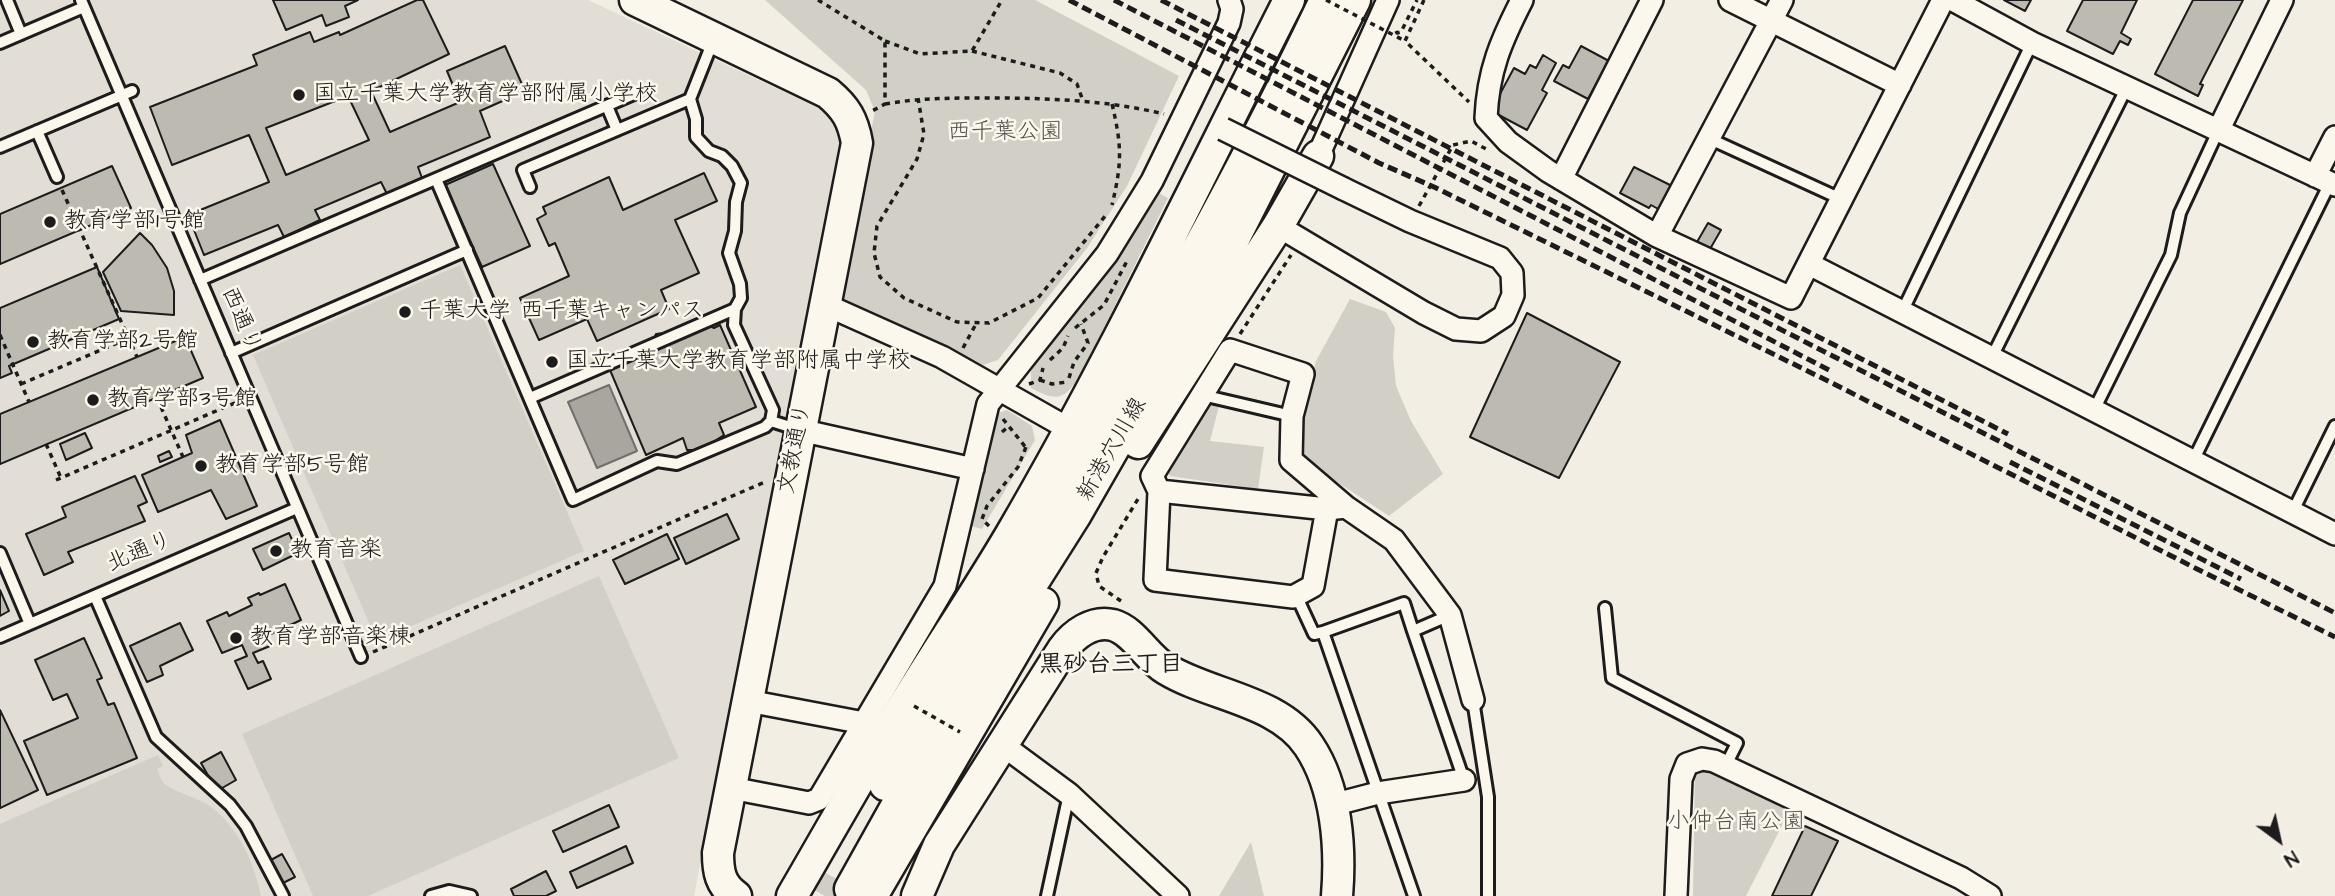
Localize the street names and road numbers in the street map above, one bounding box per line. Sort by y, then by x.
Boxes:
street label: 西通り [214,283,266,357]
street label: 新港穴川線 [1072,393,1154,507]
street label: 文教通り [774,401,818,497]
street label: 北通り [103,527,177,579]

